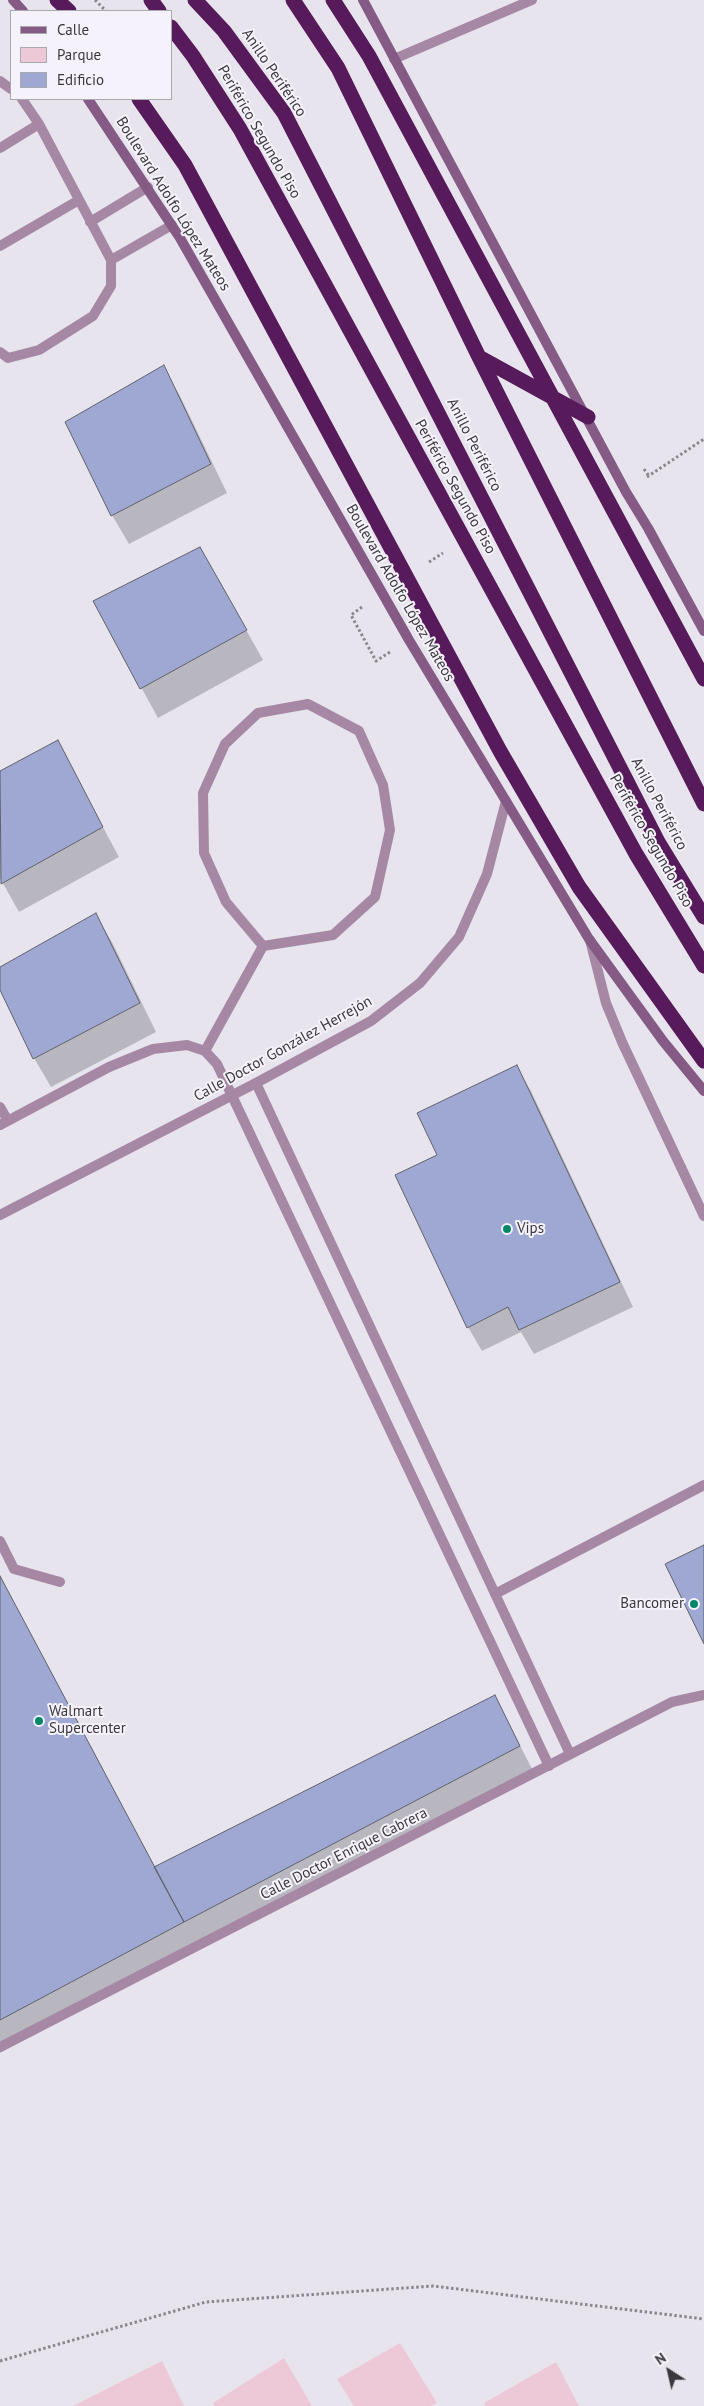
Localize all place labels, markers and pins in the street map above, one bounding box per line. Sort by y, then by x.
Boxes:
place label: Vips [517,1220,544,1238]
marker: Vips [501,1223,513,1235]
place label: Bancomer [620,1595,684,1613]
marker: Bancomer [688,1598,700,1610]
place label: Walmart Supercenter [49,1703,126,1738]
marker: Walmart Supercenter [33,1715,45,1727]

